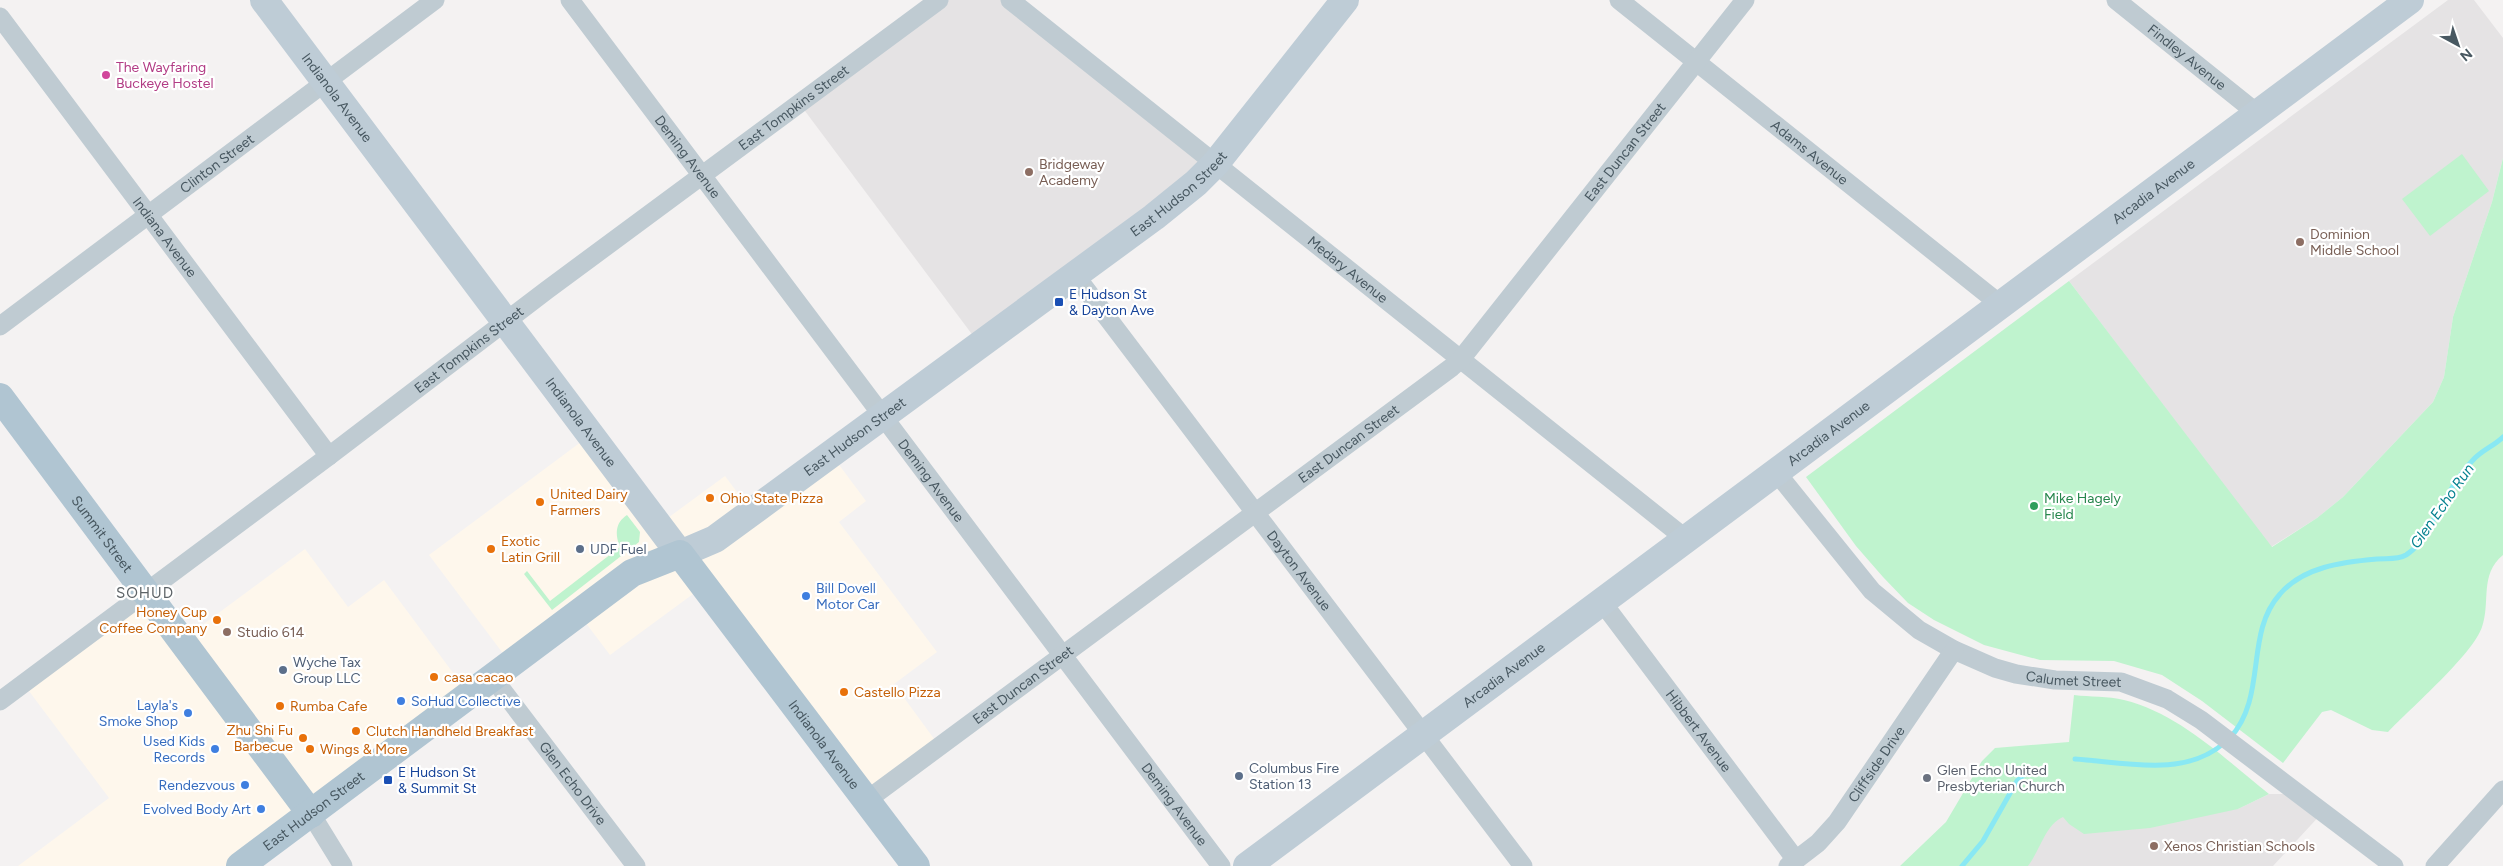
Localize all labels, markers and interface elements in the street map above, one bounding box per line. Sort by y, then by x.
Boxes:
north arrow [2433,20,2483,70]
street label: Findley Avenue [2144,21,2230,94]
text: N [2456,45,2476,65]
street label: Indianola Avenue [298,50,376,146]
place label: The Wayfaring Buckeye Hostel [116,59,213,92]
street label: East Tompkins Street [735,62,852,154]
marker: The Wayfaring Buckeye Hostel [100,69,112,81]
street label: East Duncan Street [1581,99,1670,205]
street label: Deming Avenue [651,112,724,202]
street label: Adams Avenue [1767,117,1852,189]
street label: Clinton Street [177,131,258,197]
street label: East Hudson Street [1127,148,1231,241]
street label: Arcadia Avenue [2109,155,2198,228]
place label: Bridgeway Academy [1039,156,1105,189]
marker: Bridgeway Academy [1023,166,1035,178]
street label: Indiana Avenue [129,194,200,281]
place label: Dominion Middle School [2310,226,2399,259]
street label: Medary Avenue [1304,233,1391,307]
marker: Dominion Middle School [2294,236,2306,248]
place label: E Hudson St & Dayton Ave [1069,286,1155,319]
marker: E Hudson St & Dayton Ave [1053,296,1065,308]
street label: East Tompkins Street [411,303,527,397]
street label: Indianola Avenue [542,375,620,471]
street label: East Hudson Street [800,394,909,480]
street label: Arcadia Avenue [1784,397,1874,470]
street label: East Duncan Street [1295,401,1403,487]
street label: Deming Avenue [894,436,968,526]
water label: Glen Echo Run [2406,460,2478,552]
place label: United Dairy Farmers [550,486,628,519]
place label: Ohio State Pizza [720,490,823,507]
place label: Mike Hagely Field [2044,490,2121,523]
marker: Ohio State Pizza [704,492,716,504]
street label: Summit Street [68,493,136,576]
marker: United Dairy Farmers [534,496,546,508]
marker: Mike Hagely Field [2028,500,2040,512]
street label: Dayton Avenue [1263,528,1335,615]
place label: Exotic Latin Grill [501,533,560,566]
place label: UDF Fuel [590,541,647,558]
marker: Exotic Latin Grill [485,543,497,555]
marker: UDF Fuel [574,543,586,555]
place label: Bill Dovell Motor Car [816,580,880,613]
district label: SOHUD [116,584,174,602]
marker: Bill Dovell Motor Car [800,590,812,602]
place label: Honey Cup Coffee Company [99,604,208,637]
marker: Honey Cup Coffee Company [211,614,223,626]
place label: Studio 614 [237,624,304,641]
marker: Studio 614 [221,626,233,638]
street label: Arcadia Avenue [1459,639,1549,711]
street label: East Duncan Street [969,642,1077,728]
place label: Wyche Tax Group LLC [293,654,361,687]
marker: Wyche Tax Group LLC [277,664,289,676]
street label: Calumet Street [2025,668,2122,691]
place label: casa cacao [444,669,513,686]
marker: casa cacao [428,671,440,683]
place label: Castello Pizza [854,684,941,701]
marker: Castello Pizza [838,686,850,698]
street label: Hibbert Avenue [1662,686,1735,776]
place label: SoHud Collective [411,693,521,710]
marker: SoHud Collective [395,695,407,707]
place label: Layla's Smoke Shop [99,697,178,730]
street label: Indianola Avenue [785,697,863,793]
place label: Rumba Cafe [290,698,368,715]
marker: Rumba Cafe [274,700,286,712]
marker: Layla's Smoke Shop [182,707,194,719]
place label: Zhu Shi Fu Barbecue [227,722,293,755]
place label: Clutch Handheld Breakfast [366,723,534,740]
street label: Cliffside Drive [1845,723,1909,806]
marker: Clutch Handheld Breakfast [350,725,362,737]
marker: Zhu Shi Fu Barbecue [297,732,309,744]
place label: Used Kids Records [143,733,205,766]
street label: Glen Echo Drive [535,738,610,829]
place label: Wings & More [320,741,408,758]
marker: Used Kids Records [209,743,221,755]
marker: Wings & More [304,743,316,755]
street label: Deming Avenue [1137,760,1211,850]
place label: Columbus Fire Station 13 [1249,760,1340,793]
place label: Glen Echo United Presbyterian Church [1937,762,2065,795]
place label: E Hudson St & Summit St [398,764,477,797]
street label: East Hudson Street [260,768,368,855]
marker: Columbus Fire Station 13 [1233,770,1245,782]
marker: Glen Echo United Presbyterian Church [1921,772,1933,784]
marker: E Hudson St & Summit St [382,774,394,786]
place label: Rendezvous [158,777,235,794]
marker: Rendezvous [239,779,251,791]
place label: Evolved Body Art [143,801,251,818]
marker: Evolved Body Art [255,803,267,815]
place label: Xenos Christian Schools [2164,838,2315,855]
marker: Xenos Christian Schools [2148,840,2160,852]

